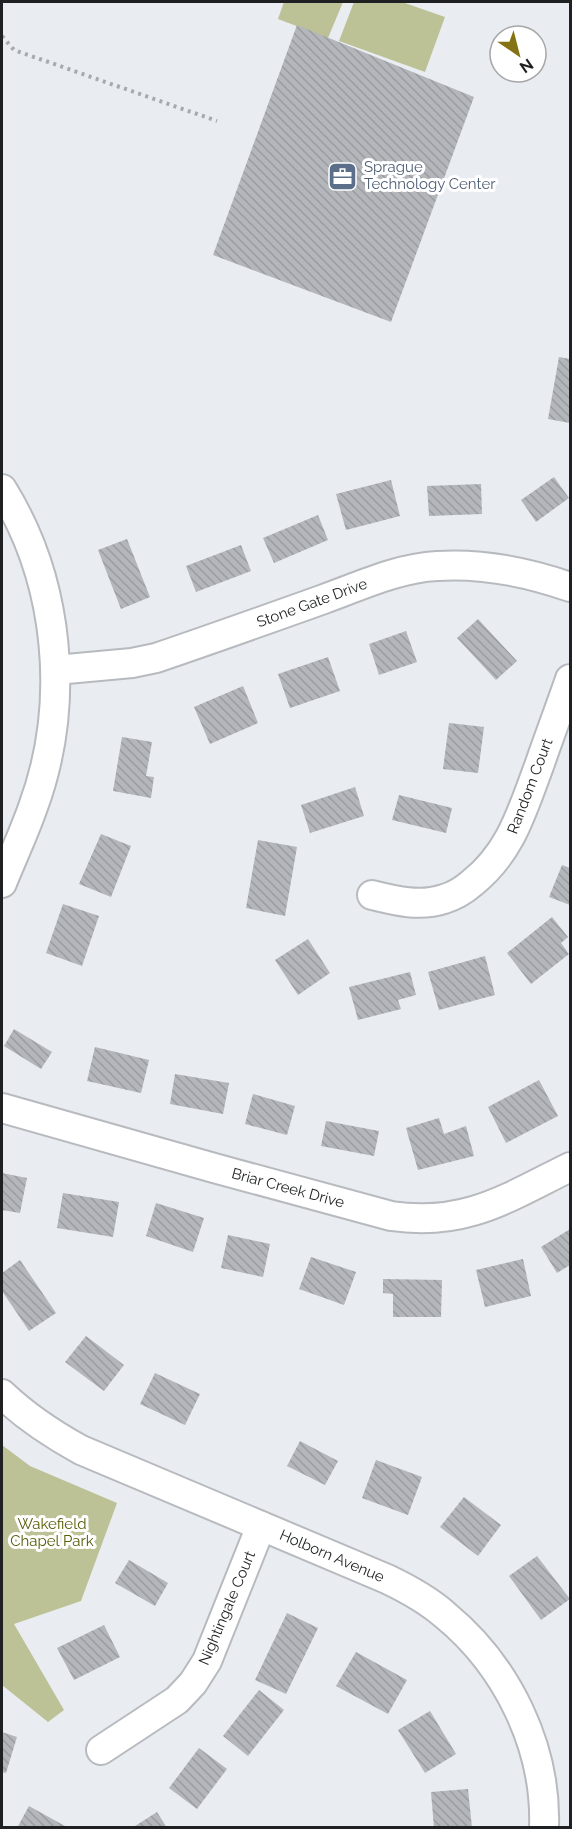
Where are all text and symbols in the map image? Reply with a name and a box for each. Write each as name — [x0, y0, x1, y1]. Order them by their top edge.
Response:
north arrow — [488, 24, 548, 84]
text: N — [516, 55, 537, 77]
place label: Sprague Technology Center — [364, 158, 496, 193]
office icon: Sprague Technology Center — [327, 160, 359, 192]
street label: Stone Gate Drive — [254, 575, 370, 631]
street label: Random Court — [504, 736, 556, 836]
street label: Briar Creek Drive — [230, 1164, 347, 1212]
park label: Wakefield Chapel Park — [10, 1515, 94, 1550]
street label: Holborn Avenue — [277, 1526, 387, 1586]
street label: Nightingale Court — [195, 1548, 259, 1668]

